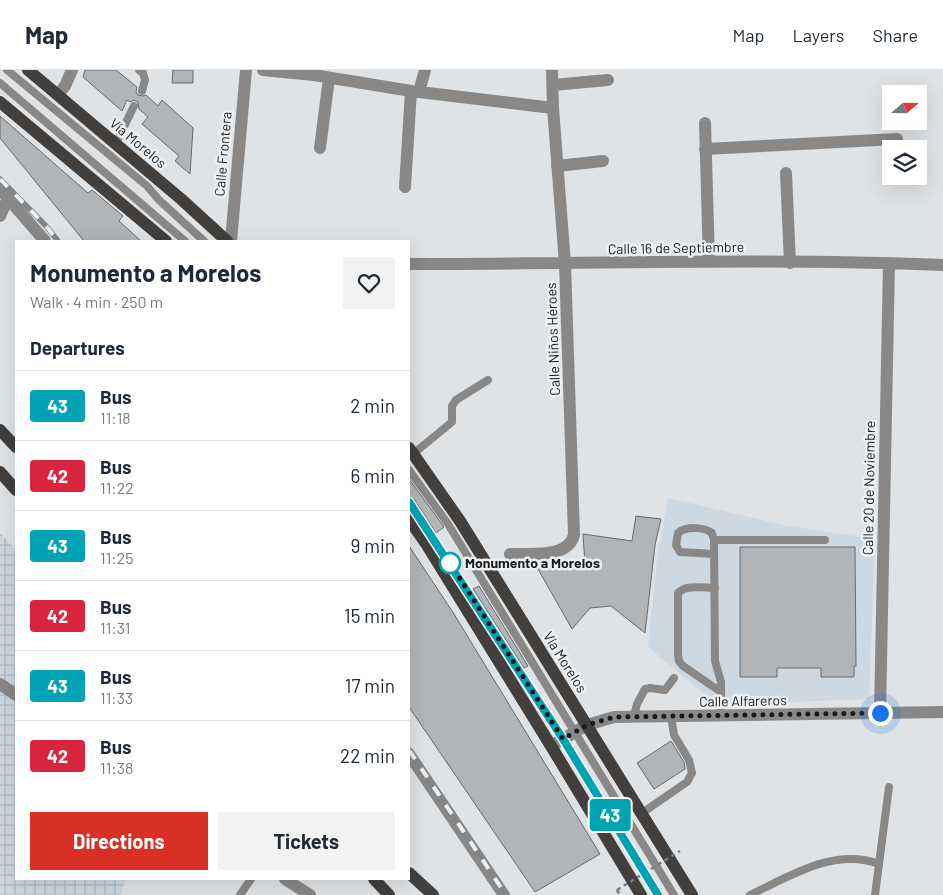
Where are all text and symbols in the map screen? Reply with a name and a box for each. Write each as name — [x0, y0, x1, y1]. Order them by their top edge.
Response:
text: Map — [25, 20, 68, 49]
text: Map — [732, 24, 764, 46]
text: Layers — [792, 24, 845, 46]
text: Share — [873, 24, 918, 46]
north arrow — [882, 85, 928, 130]
map controls — [882, 85, 927, 185]
street label: Calle Frontera — [210, 111, 235, 197]
street label: Vía Morelos — [106, 114, 170, 171]
button: layers — [882, 140, 927, 185]
street label: Calle 16 de Septiembre — [608, 238, 744, 257]
button: heart — [343, 257, 395, 309]
text: Monumento a Morelos — [30, 258, 261, 287]
street label: Calle Niños Héroes — [542, 282, 563, 396]
text: Walk · 4 min · 250 m — [30, 292, 163, 311]
text: Departures — [30, 336, 125, 359]
text: Bus — [100, 385, 132, 408]
text: 2 min — [350, 394, 395, 417]
text: 43 — [47, 395, 68, 417]
text: 11:18 — [100, 408, 131, 427]
street label: Calle 20 de Noviembre — [859, 421, 878, 555]
text: Bus — [100, 455, 132, 478]
text: 6 min — [351, 464, 395, 487]
text: 42 — [47, 465, 68, 487]
text: 11:22 — [100, 478, 134, 497]
text: Bus — [100, 525, 132, 548]
text: 9 min — [351, 534, 395, 557]
text: 43 — [47, 535, 68, 557]
text: 11:25 — [100, 548, 133, 567]
marker: Monumento a Morelos — [439, 552, 461, 574]
place label: Monumento a Morelos — [465, 554, 600, 571]
text: Bus — [100, 595, 132, 618]
text: 15 min — [344, 604, 395, 627]
text: 42 — [47, 605, 68, 627]
text: 11:31 — [100, 618, 130, 637]
street label: Vía Morelos — [540, 628, 591, 696]
text: Bus — [100, 665, 132, 688]
text: 17 min — [345, 674, 395, 697]
text: 43 — [47, 675, 68, 697]
text: 11:33 — [100, 688, 133, 707]
street label: Calle Alfareros — [699, 691, 787, 710]
your location — [868, 701, 893, 726]
text: Bus — [100, 735, 132, 758]
text: 22 min — [340, 744, 395, 767]
text: 42 — [47, 745, 68, 767]
text: 11:38 — [100, 758, 133, 777]
line badge: 43 — [588, 799, 632, 831]
text: 43 — [600, 804, 620, 826]
button: Directions — [30, 812, 208, 870]
button: Tickets — [218, 812, 395, 870]

